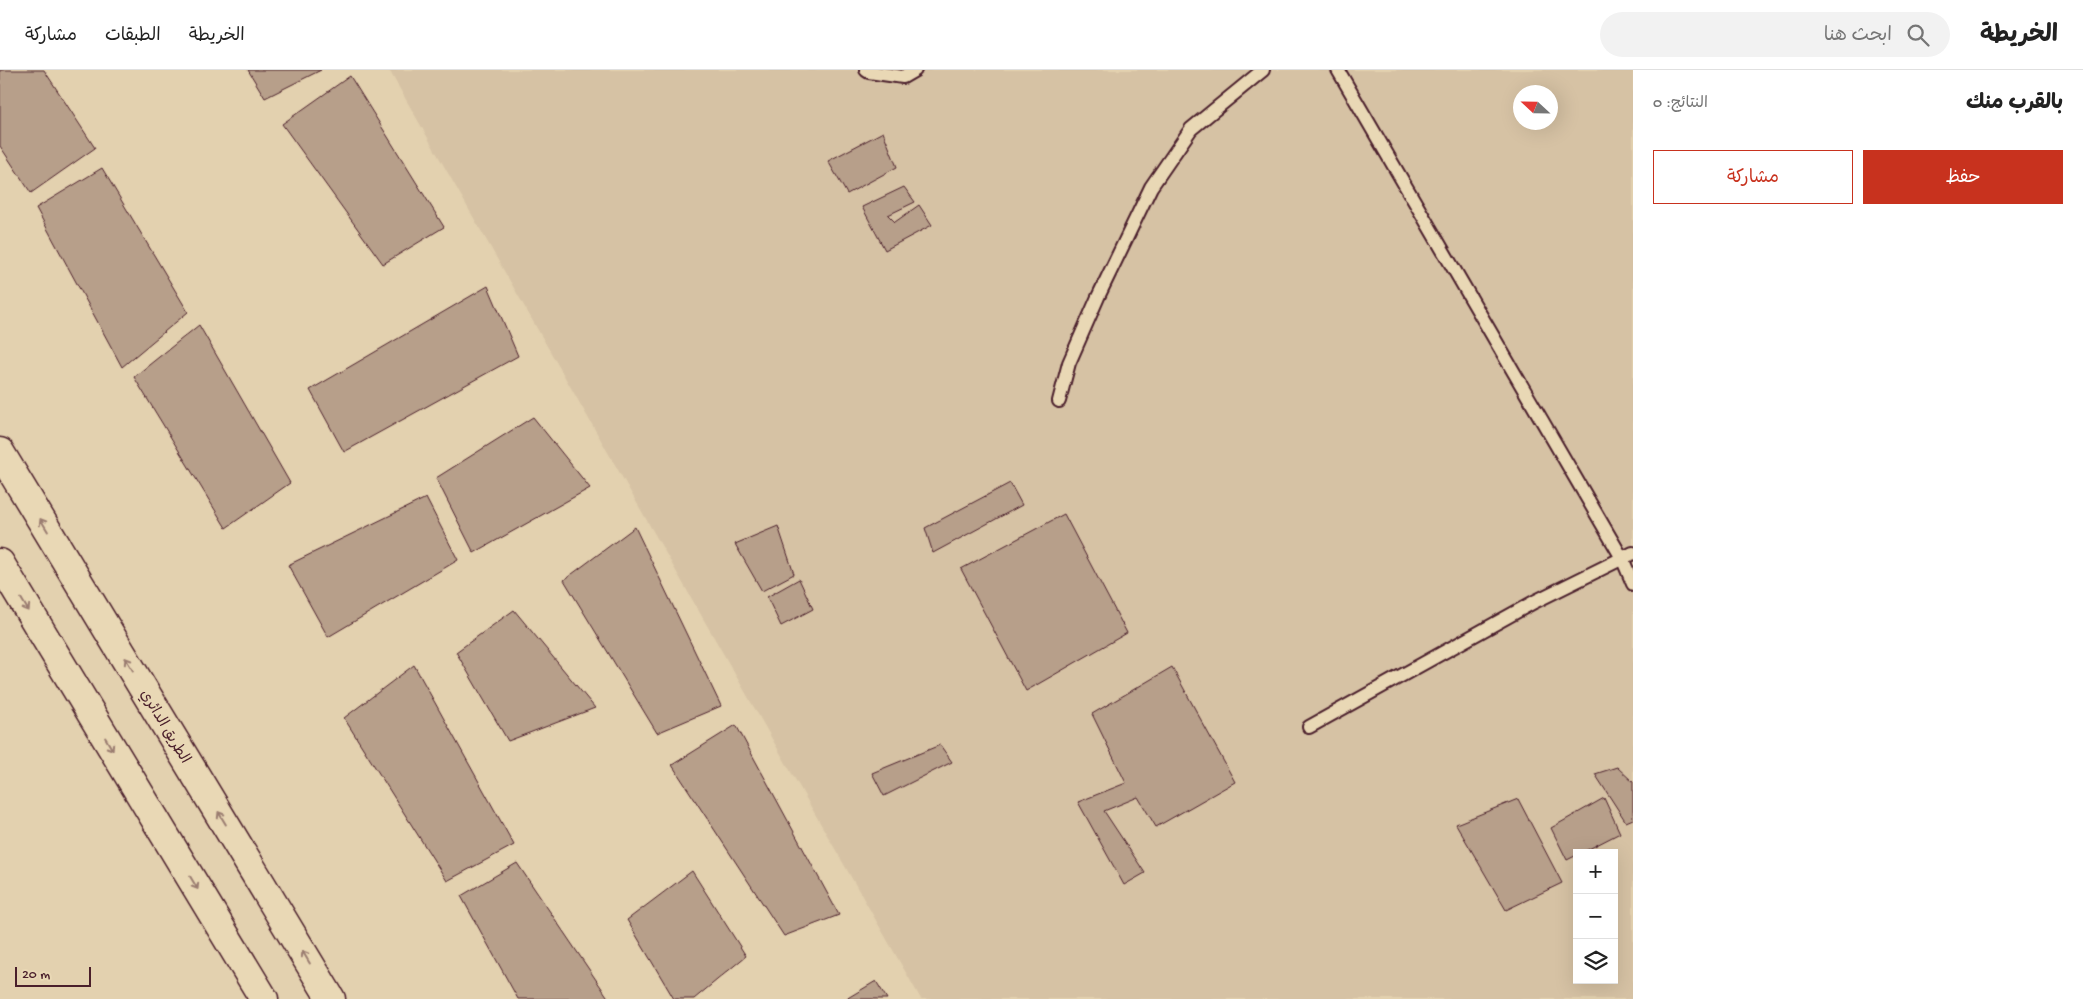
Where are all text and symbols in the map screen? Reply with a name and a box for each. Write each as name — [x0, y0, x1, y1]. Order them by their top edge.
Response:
search box — [1600, 12, 1950, 57]
icon: search — [1904, 21, 1932, 49]
text: الخريطة — [1980, 22, 2058, 51]
text: ابحث هنا — [1824, 25, 1892, 48]
text: مشاركة — [25, 26, 77, 47]
text: الطبقات — [105, 26, 161, 47]
text: الخريطة — [189, 26, 245, 47]
north arrow — [1513, 85, 1558, 130]
text: بالقرب منك — [1966, 92, 2063, 117]
text: النتائج: 0 — [1653, 95, 1708, 114]
button: مشاركة — [1653, 150, 1853, 204]
button: حفظ — [1863, 150, 2063, 204]
one-way arrow — [39, 519, 49, 533]
one-way arrow — [21, 598, 31, 612]
one-way arrow — [123, 658, 133, 672]
street label: الطريق الدائري — [135, 687, 193, 767]
one-way arrow — [105, 737, 115, 751]
one-way arrow — [216, 812, 226, 826]
map controls — [1573, 849, 1618, 984]
button: + — [1573, 849, 1618, 894]
one-way arrow — [189, 876, 199, 890]
button: − — [1573, 894, 1618, 939]
button: layers — [1573, 939, 1618, 984]
one-way arrow — [300, 951, 310, 965]
scale bar — [15, 964, 91, 987]
text: 20 m — [22, 967, 50, 984]

